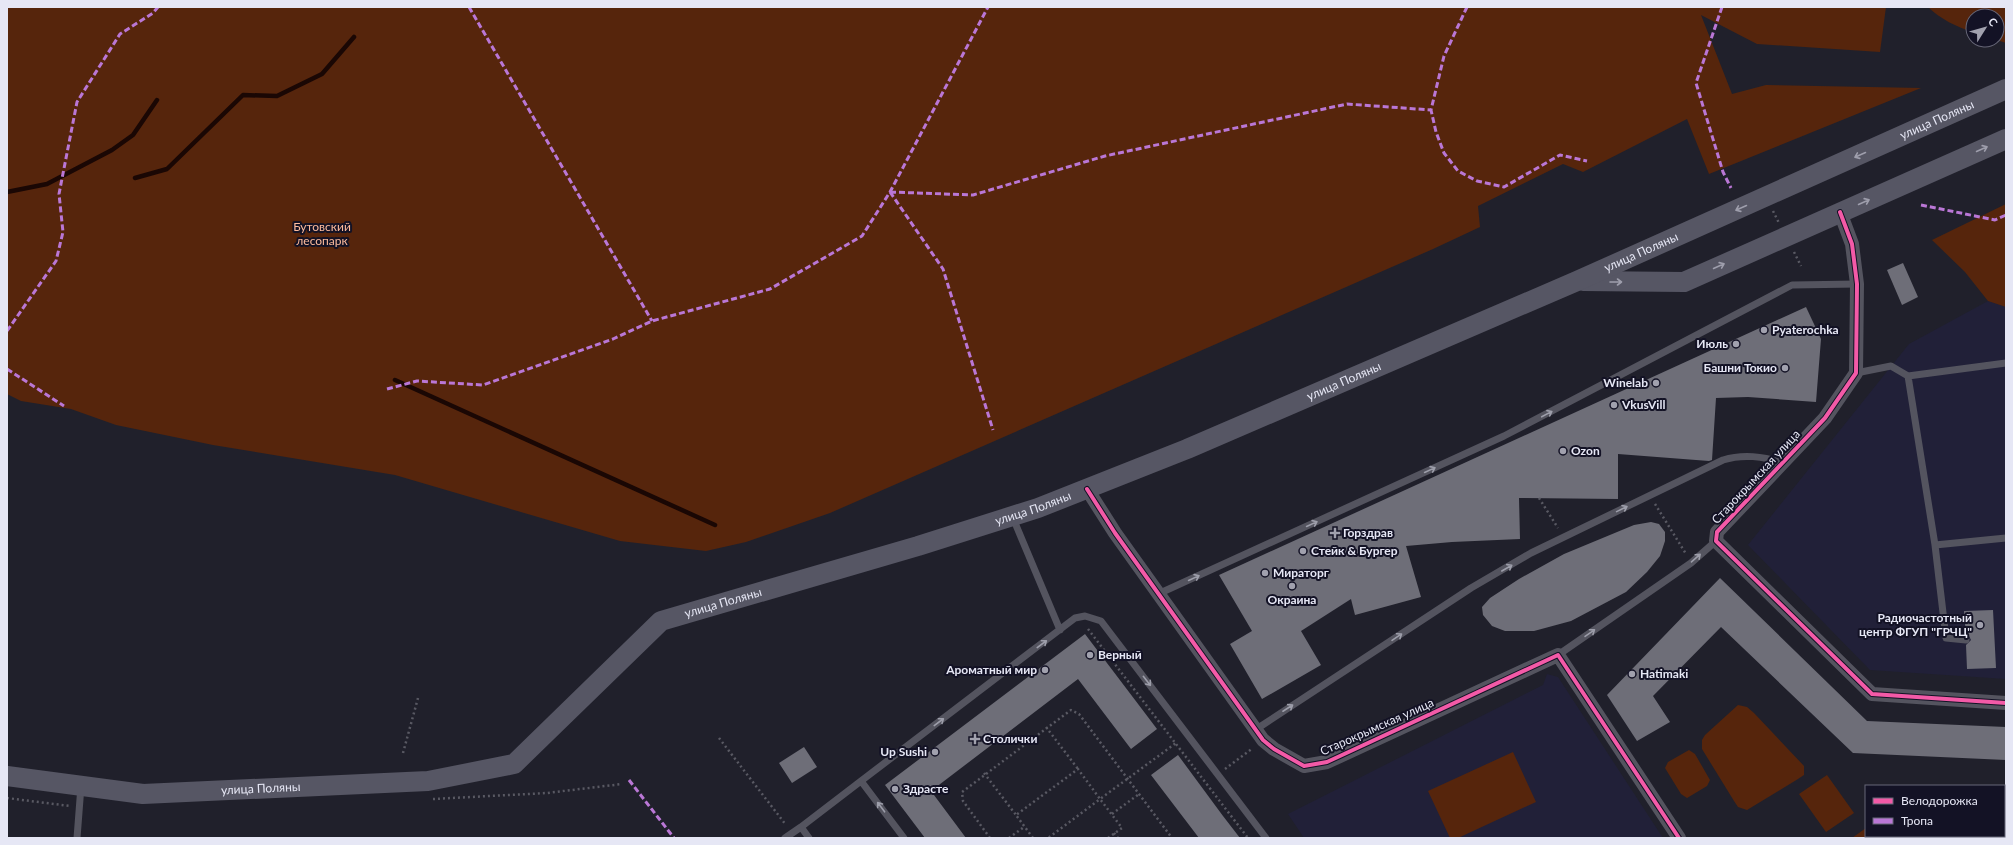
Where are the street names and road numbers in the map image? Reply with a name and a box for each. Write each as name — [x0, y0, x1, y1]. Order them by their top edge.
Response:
street label: улица Поляны — [1897, 96, 1976, 143]
street label: улица Поляны — [1602, 229, 1680, 275]
street label: улица Поляны — [1304, 358, 1383, 404]
street label: Старокрымская улица — [1708, 427, 1803, 527]
street label: улица Поляны — [993, 488, 1073, 528]
street label: улица Поляны — [683, 584, 763, 621]
street label: Старокрымская улица — [1318, 695, 1436, 758]
street label: улица Поляны — [221, 779, 301, 797]

